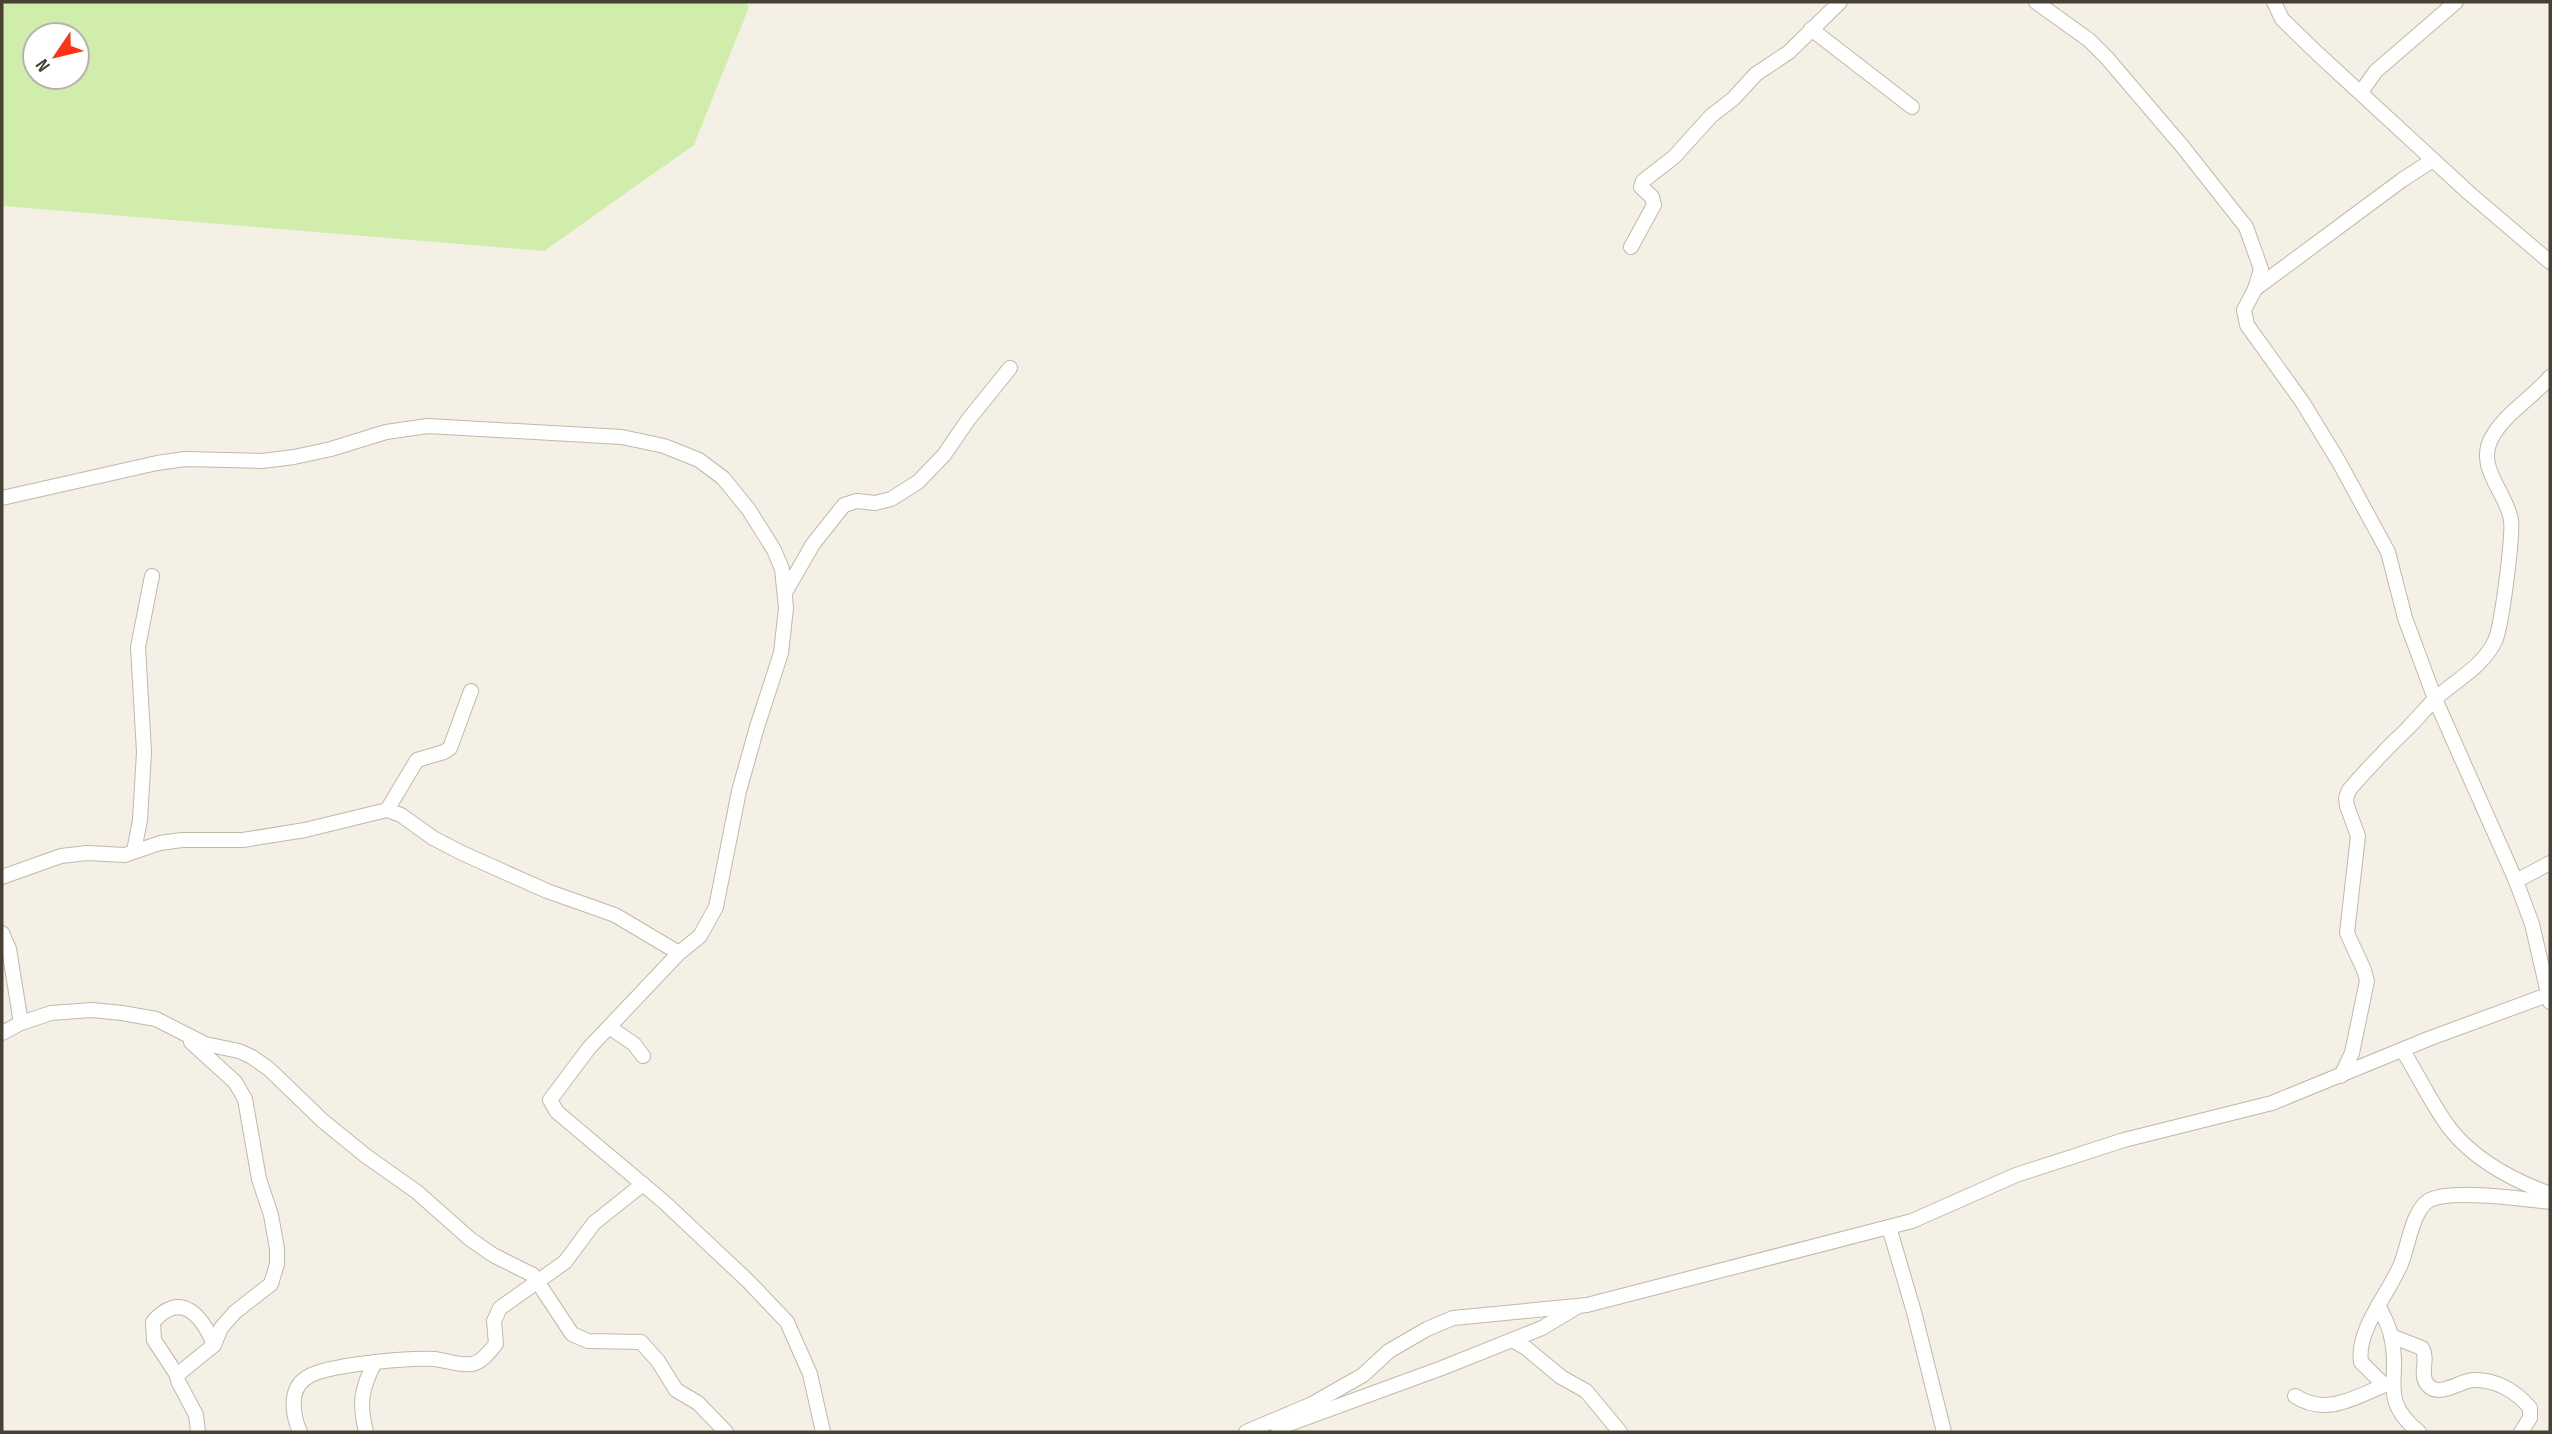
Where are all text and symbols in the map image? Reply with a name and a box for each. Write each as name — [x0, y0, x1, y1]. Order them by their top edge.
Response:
north arrow — [21, 21, 91, 91]
text: N — [31, 54, 56, 76]

